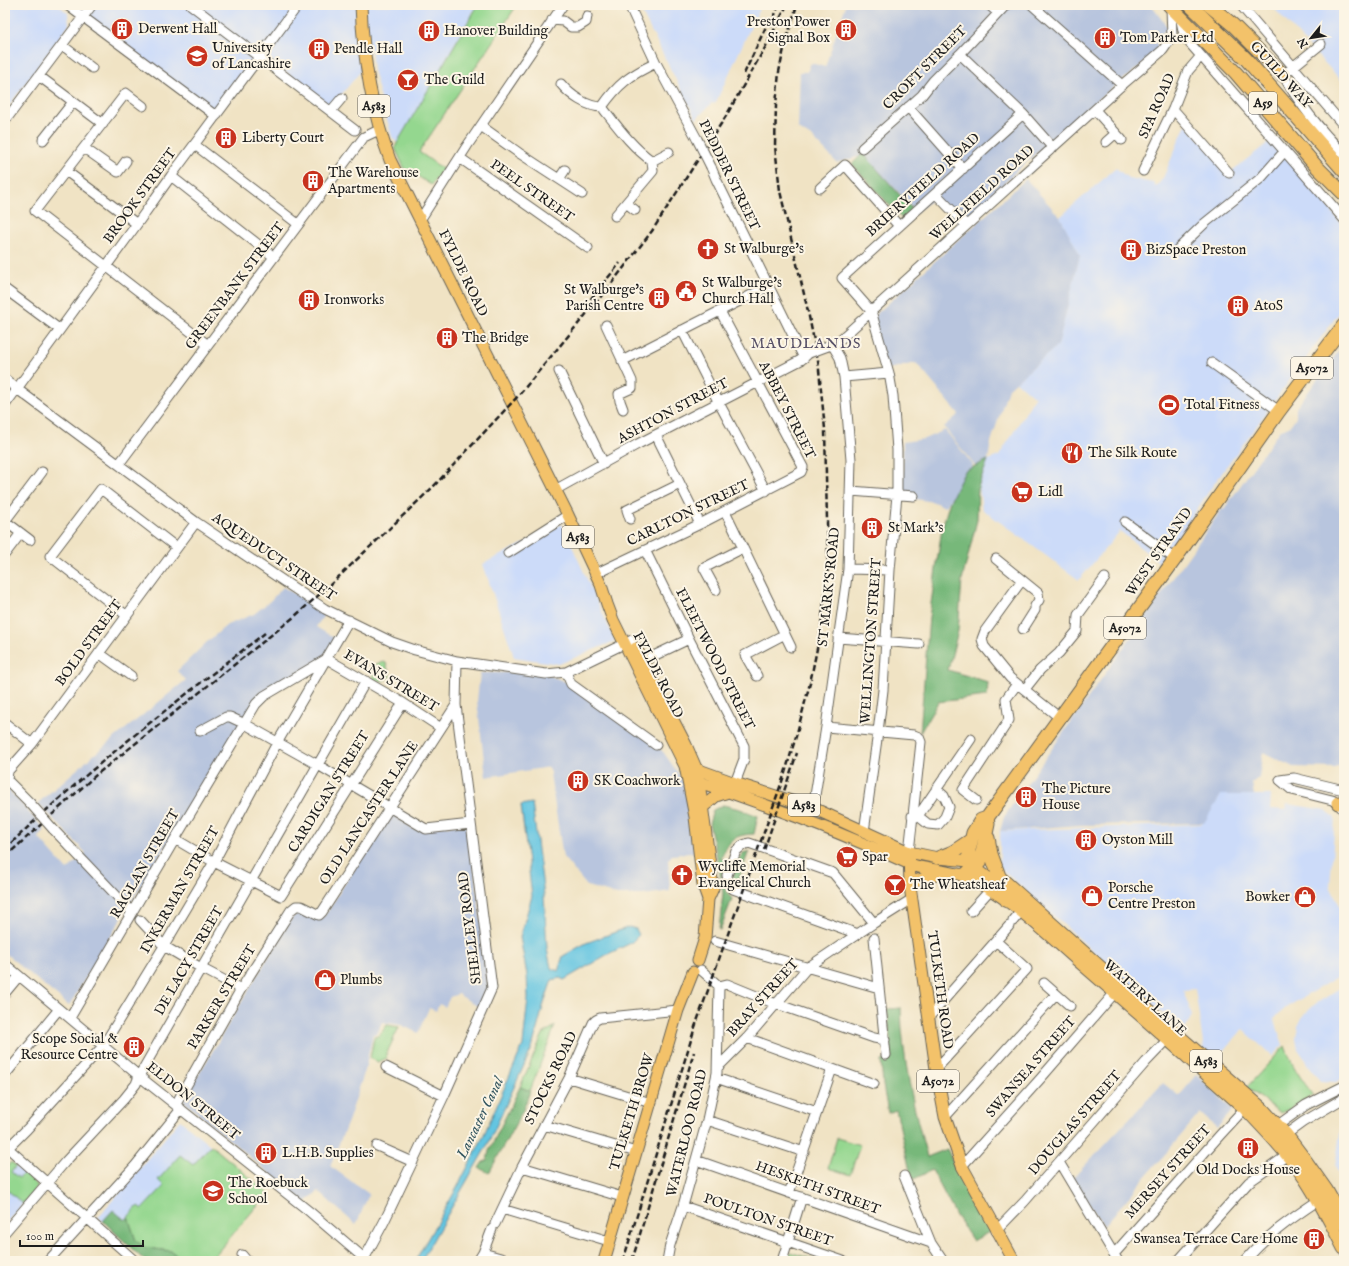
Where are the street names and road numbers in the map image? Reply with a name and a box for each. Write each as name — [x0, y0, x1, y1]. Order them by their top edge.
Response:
street label: CROFT STREET — [879, 22, 971, 114]
street label: GUILD WAY — [1246, 38, 1317, 114]
street label: SPA ROAD — [1135, 70, 1179, 142]
road number: A59 — [1249, 92, 1277, 114]
road number: A583 — [358, 95, 390, 117]
street label: PEDDER STREET — [694, 117, 764, 234]
street label: BRIERYFIELD ROAD — [862, 129, 984, 241]
street label: WELLFIELD ROAD — [926, 141, 1038, 245]
street label: BROOK STREET — [99, 144, 181, 247]
street label: PEEL STREET — [487, 156, 578, 227]
street label: GREENBANK STREET — [181, 218, 289, 353]
street label: FYLDE ROAD — [434, 226, 492, 320]
street label: ABBEY STREET — [754, 357, 820, 463]
road number: A5072 — [1291, 357, 1333, 379]
street label: ASHTON STREET — [614, 374, 732, 448]
street label: CARLTON STREET — [624, 475, 753, 550]
street label: WEST STRAND — [1122, 504, 1196, 600]
street label: AQUEDUCT STREET — [208, 508, 340, 606]
road number: A583 — [562, 526, 594, 548]
street label: ST MARK'S ROAD — [814, 526, 844, 648]
street label: WELLINGTON STREET — [856, 557, 886, 725]
street label: FLEETWOOD STREET — [671, 585, 759, 734]
street label: BOLD STREET — [52, 596, 127, 690]
road number: A5072 — [1104, 617, 1146, 639]
street label: FYLDE ROAD — [628, 629, 688, 721]
street label: EVANS STREET — [340, 646, 442, 717]
street label: CARDIGAN STREET — [284, 727, 374, 856]
street label: OLD LANCASTER LANE — [316, 737, 423, 889]
road number: A583 — [788, 794, 820, 816]
street label: RAGLAN STREET — [106, 805, 184, 922]
street label: INKERMAN STREET — [136, 823, 224, 957]
street label: SHELLEY ROAD — [454, 871, 486, 985]
street label: DE LACY STREET — [150, 902, 228, 1019]
street label: TULKETH ROAD — [923, 930, 957, 1050]
street label: PARKER STREET — [184, 941, 261, 1053]
street label: BRAY STREET — [723, 955, 803, 1041]
street label: WATERY LANE — [1100, 956, 1191, 1040]
street label: SWANSEA STREET — [982, 1012, 1080, 1121]
street label: STOCKS ROAD — [521, 1028, 581, 1128]
road number: A583 — [1190, 1050, 1222, 1072]
street label: TULKETH BROW — [606, 1051, 659, 1173]
street label: ELDON STREET — [143, 1058, 244, 1145]
street label: DOUGLAS STREET — [1025, 1066, 1126, 1179]
street label: WATERLOO ROAD — [662, 1067, 712, 1199]
road number: A5072 — [917, 1070, 959, 1092]
street label: MERSEY STREET — [1121, 1121, 1215, 1223]
street label: HESKETH STREET — [753, 1157, 884, 1219]
street label: POULTON STREET — [701, 1189, 836, 1251]

